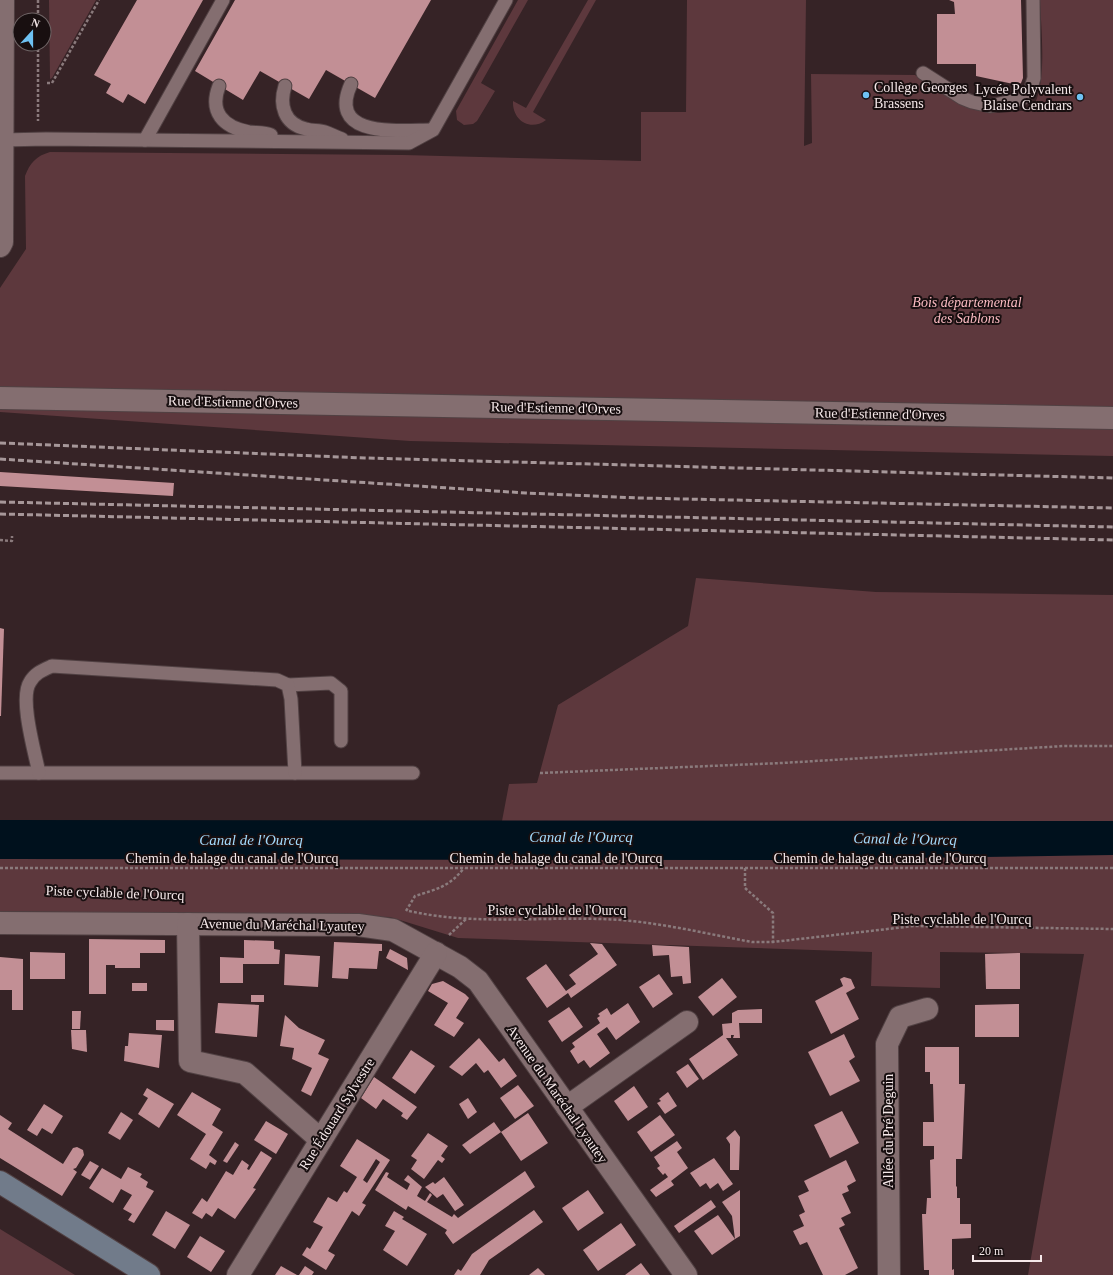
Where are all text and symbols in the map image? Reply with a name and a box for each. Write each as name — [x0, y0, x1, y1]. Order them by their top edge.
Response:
north arrow — [12, 12, 52, 52]
text: N — [30, 16, 41, 30]
place label: Collège Georges Brassens — [874, 80, 967, 111]
place label: Lycée Polyvalent Blaise Cendrars — [975, 82, 1072, 113]
marker: Collège Georges Brassens — [861, 90, 871, 100]
marker: Lycée Polyvalent Blaise Cendrars — [1075, 92, 1085, 102]
park label: Bois départemental des Sablons — [912, 295, 1022, 326]
street label: Rue d'Estienne d'Orves — [168, 393, 298, 411]
street label: Rue d'Estienne d'Orves — [491, 399, 621, 417]
street label: Rue d'Estienne d'Orves — [815, 405, 945, 423]
water label: Canal de l'Ourcq — [529, 829, 633, 845]
water label: Canal de l'Ourcq — [853, 830, 957, 848]
water label: Canal de l'Ourcq — [199, 832, 303, 848]
street label: Chemin de halage du canal de l'Ourcq — [125, 851, 339, 866]
street label: Chemin de halage du canal de l'Ourcq — [449, 851, 663, 866]
street label: Chemin de halage du canal de l'Ourcq — [773, 851, 987, 866]
street label: Piste cyclable de l'Ourcq — [45, 883, 185, 903]
street label: Piste cyclable de l'Ourcq — [488, 903, 626, 918]
street label: Piste cyclable de l'Ourcq — [893, 912, 1031, 927]
street label: Avenue du Maréchal Lyautey — [199, 916, 365, 934]
street label: Avenue du Maréchal Lyautey — [504, 1022, 610, 1166]
street label: Rue Édouard Sylvestre — [296, 1055, 378, 1173]
street label: Allée du Pré Deguin — [881, 1074, 896, 1188]
scale bar — [973, 1237, 1041, 1263]
text: 20 m — [979, 1244, 1004, 1258]

